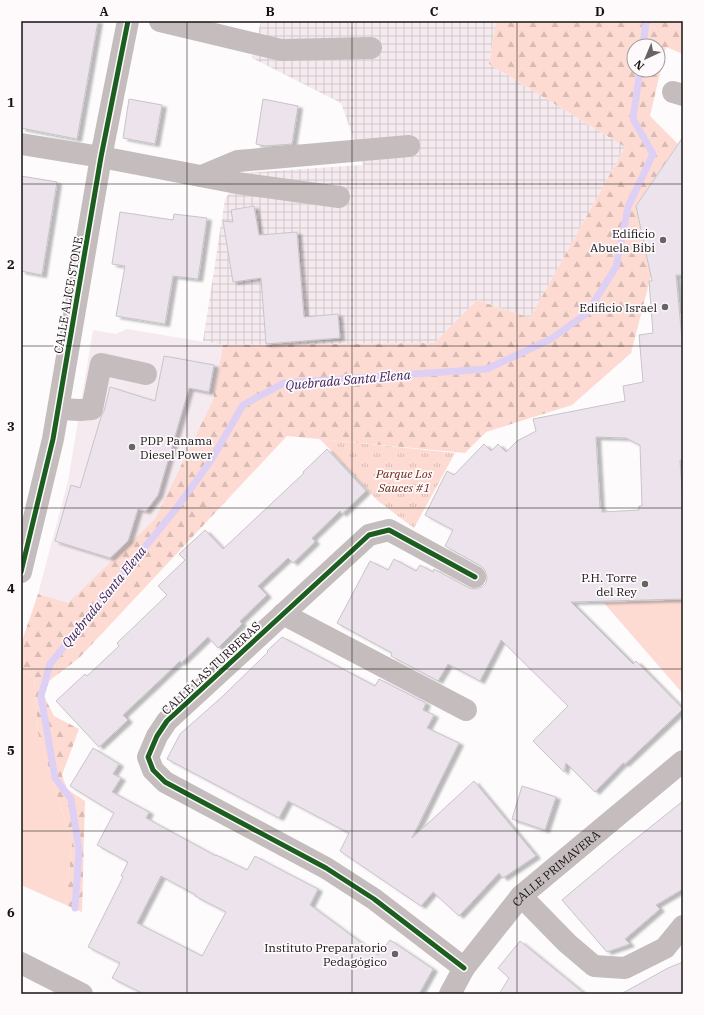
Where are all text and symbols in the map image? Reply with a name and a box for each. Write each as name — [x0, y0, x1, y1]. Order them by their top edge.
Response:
text: A — [99, 3, 109, 20]
text: B — [265, 3, 275, 20]
text: C — [430, 3, 439, 20]
text: D — [595, 3, 605, 20]
north arrow — [626, 38, 666, 78]
text: N — [631, 57, 647, 73]
text: 1 — [7, 94, 15, 111]
place label: Edificio Abuela Bibi — [590, 226, 655, 255]
street label: CALLE ALICE STONE — [50, 235, 86, 355]
marker: Edificio Abuela Bibi — [658, 235, 668, 245]
text: 2 — [7, 256, 15, 273]
place label: Edificio Israel — [579, 300, 657, 315]
marker: Edificio Israel — [660, 302, 670, 312]
water label: Quebrada Santa Elena — [285, 366, 411, 394]
text: 3 — [7, 418, 15, 435]
place label: PDP Panama Diesel Power — [140, 433, 213, 462]
marker: PDP Panama Diesel Power — [127, 442, 137, 452]
park label: Parque Los Sauces #1 — [375, 466, 433, 495]
water label: Quebrada Santa Elena — [58, 543, 150, 651]
place label: P.H. Torre del Rey — [581, 570, 638, 599]
marker: P.H. Torre del Rey — [640, 579, 650, 589]
text: 4 — [7, 580, 15, 597]
street label: CALLE LAS TURBERAS — [158, 618, 264, 718]
text: 5 — [7, 742, 15, 759]
street label: CALLE PRIMAVERA — [509, 826, 603, 909]
text: 6 — [7, 904, 15, 921]
place label: Instituto Preparatorio Pedagógico — [264, 940, 387, 969]
marker: Instituto Preparatorio Pedagógico — [390, 949, 400, 959]

